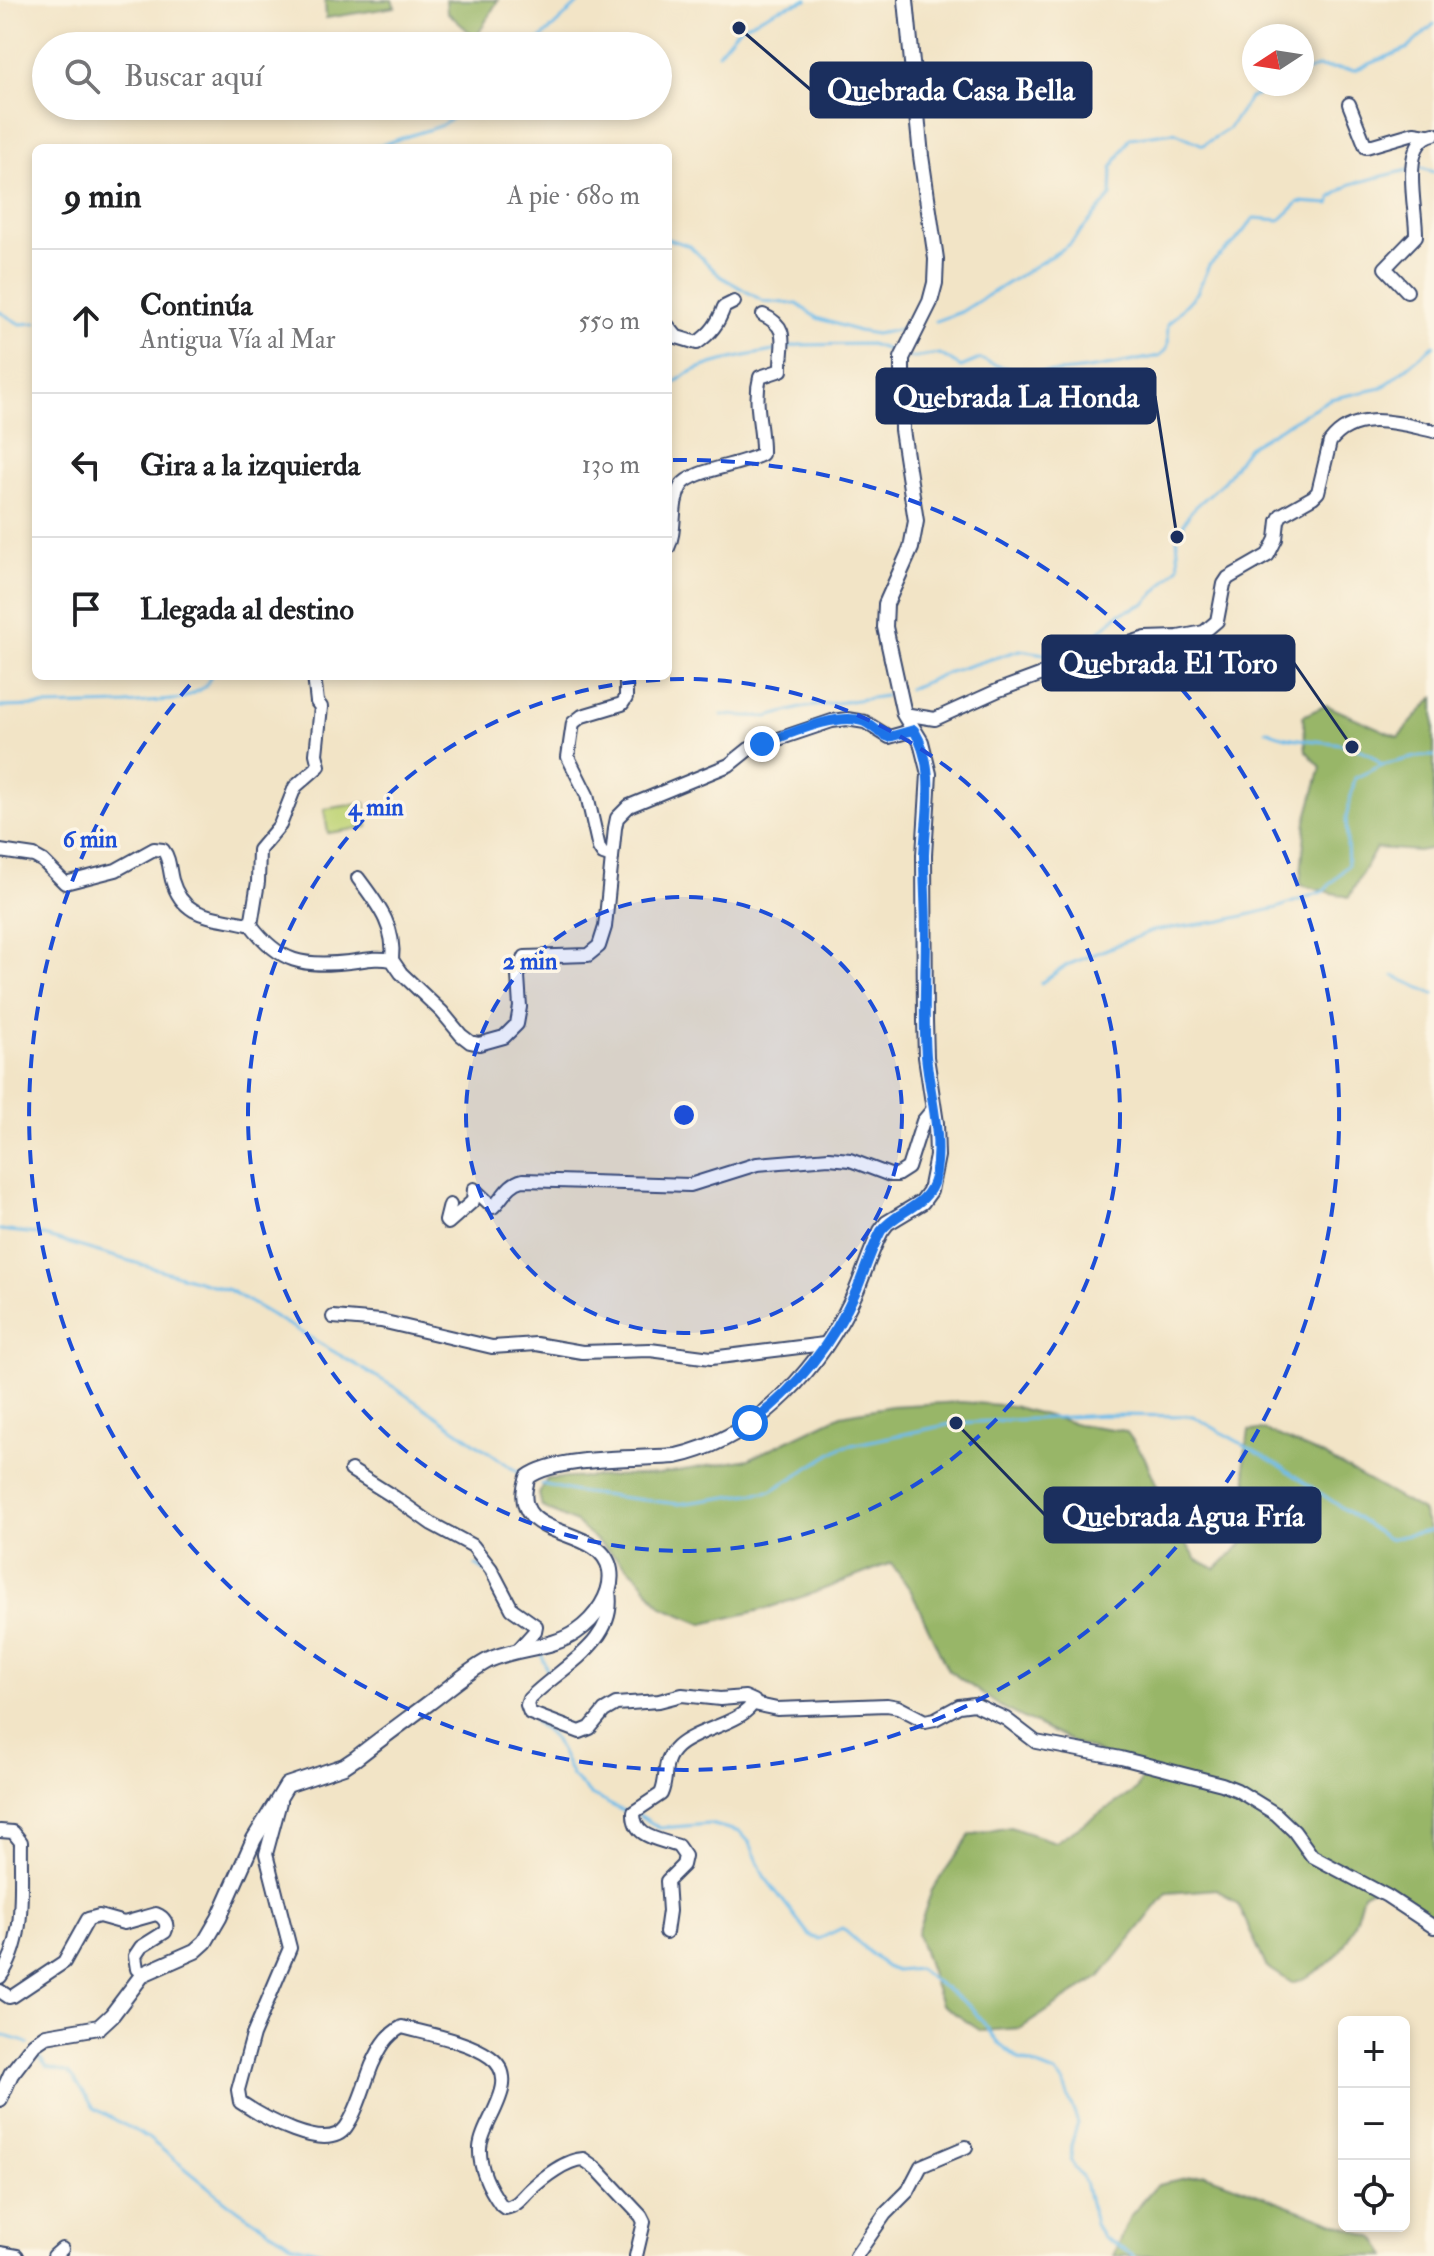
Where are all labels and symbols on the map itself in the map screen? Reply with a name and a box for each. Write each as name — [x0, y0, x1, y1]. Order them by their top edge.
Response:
north arrow — [1242, 24, 1314, 96]
callout: Quebrada Casa Bella — [811, 63, 1091, 117]
text: Quebrada Casa Bella — [827, 72, 1077, 109]
callout: Quebrada La Honda — [877, 369, 1155, 423]
text: Quebrada La Honda — [893, 379, 1141, 416]
callout: Quebrada El Toro — [1043, 636, 1294, 690]
text: Quebrada El Toro — [1059, 645, 1277, 682]
route end — [744, 726, 780, 762]
text: 4 min — [347, 792, 404, 823]
text: 6 min — [63, 824, 118, 855]
text: 2 min — [503, 946, 558, 977]
centre of rings — [670, 1101, 698, 1129]
route start — [732, 1405, 768, 1441]
callout: Quebrada Agua Fría — [1045, 1488, 1320, 1542]
text: Quebrada Agua Fría — [1062, 1498, 1306, 1535]

